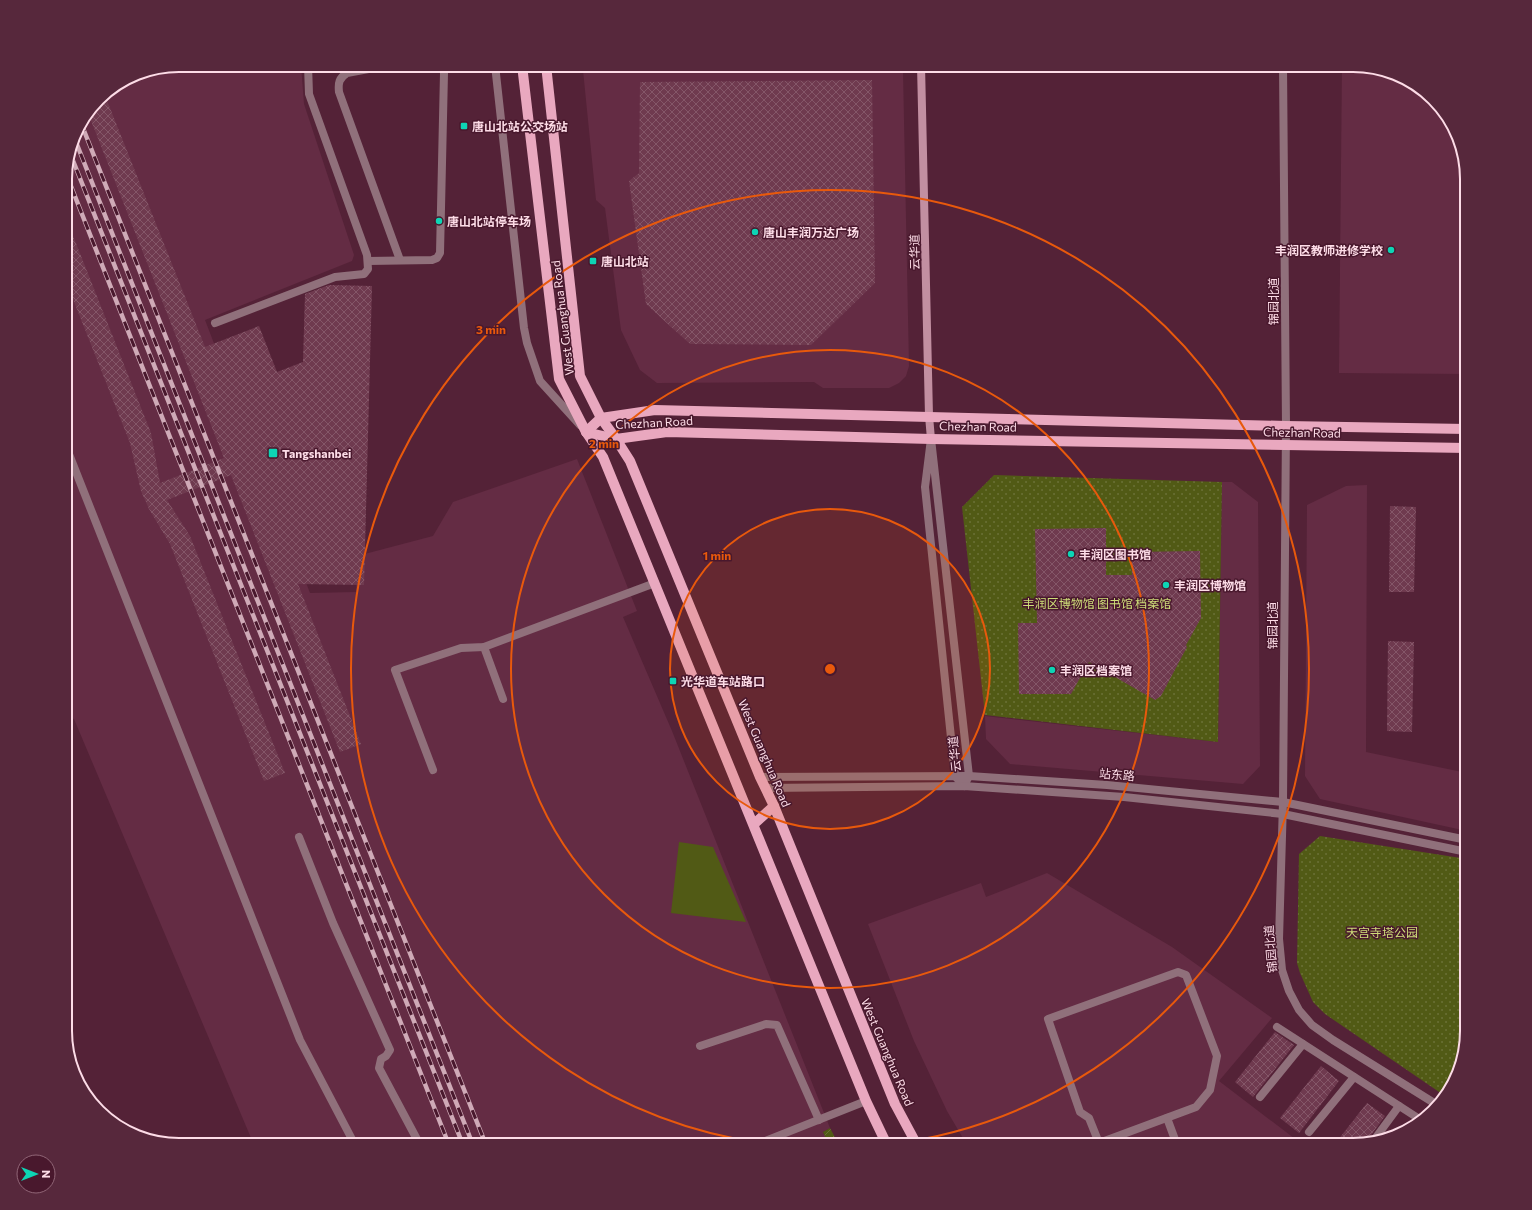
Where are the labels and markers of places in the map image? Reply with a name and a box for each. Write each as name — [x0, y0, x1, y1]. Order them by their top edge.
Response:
place label: 唐山北站公交场站 — [472, 119, 568, 133]
marker: 唐山北站公交场站 — [459, 121, 469, 131]
place label: 唐山北站停车场 — [447, 214, 531, 228]
marker: 唐山北站停车场 — [434, 216, 444, 226]
place label: 唐山丰润万达广场 — [763, 225, 859, 239]
marker: 唐山丰润万达广场 — [750, 227, 760, 237]
place label: 丰润区教师进修学校 — [1275, 243, 1383, 257]
marker: 丰润区教师进修学校 — [1386, 245, 1396, 255]
place label: 唐山北站 — [601, 254, 649, 268]
marker: 唐山北站 — [588, 256, 598, 266]
place label: Tangshanbei — [282, 446, 351, 460]
marker: Tangshanbei — [267, 447, 279, 459]
place label: 丰润区图书馆 — [1079, 547, 1151, 561]
marker: 丰润区图书馆 — [1066, 549, 1076, 559]
place label: 丰润区博物馆 — [1174, 578, 1246, 592]
marker: 丰润区博物馆 — [1161, 580, 1171, 590]
centre of rings — [823, 662, 837, 676]
place label: 丰润区档案馆 — [1060, 663, 1132, 677]
marker: 丰润区档案馆 — [1047, 665, 1057, 675]
place label: 光华道车站路口 — [681, 674, 765, 688]
marker: 光华道车站路口 — [668, 676, 678, 686]

